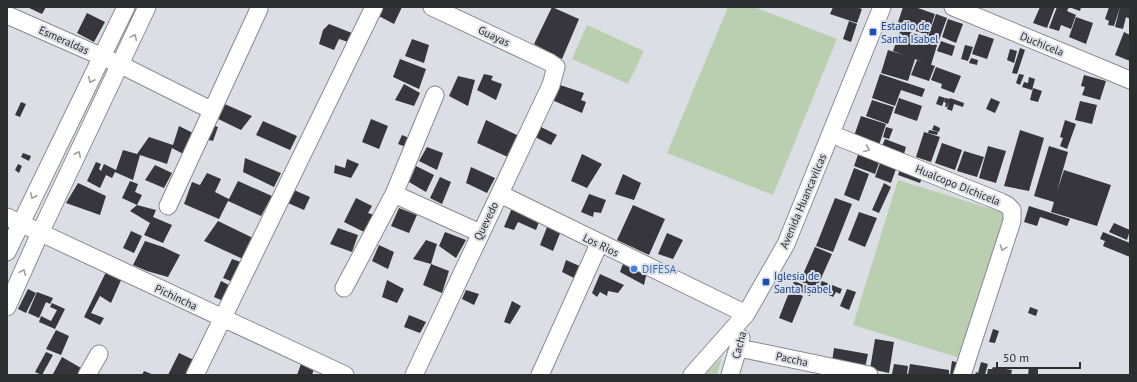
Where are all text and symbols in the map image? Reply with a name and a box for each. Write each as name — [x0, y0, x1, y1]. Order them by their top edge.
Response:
place label: Estadio de Santa Isabel — [881, 19, 939, 46]
street label: Esmeraldas — [37, 23, 92, 57]
street label: Guayas — [476, 23, 512, 50]
marker: Estadio de Santa Isabel — [868, 27, 878, 37]
street label: Duchicela — [1018, 29, 1066, 59]
one-way arrow — [129, 33, 137, 41]
one-way arrow — [88, 76, 96, 83]
one-way arrow — [864, 144, 871, 152]
one-way arrow — [73, 151, 81, 158]
street label: Avenida Huancavilcas — [777, 151, 829, 251]
street label: Hualcopo Dichicela — [913, 162, 1003, 208]
one-way arrow — [30, 192, 38, 200]
street label: Quevedo — [471, 199, 501, 243]
street label: Los Rìos — [581, 230, 622, 260]
one-way arrow — [1000, 244, 1008, 251]
place label: DIFESA — [642, 262, 677, 276]
marker: DIFESA — [629, 264, 639, 274]
one-way arrow — [18, 268, 26, 276]
place label: Iglesia de Santa Isabel — [774, 269, 832, 296]
marker: Iglesia de Santa Isabel — [761, 277, 771, 287]
street label: Pichincha — [152, 281, 200, 313]
street label: Cacha — [729, 330, 749, 360]
scale bar — [997, 344, 1080, 370]
street label: Paccha — [775, 349, 809, 369]
text: 50 m — [1003, 350, 1029, 365]

